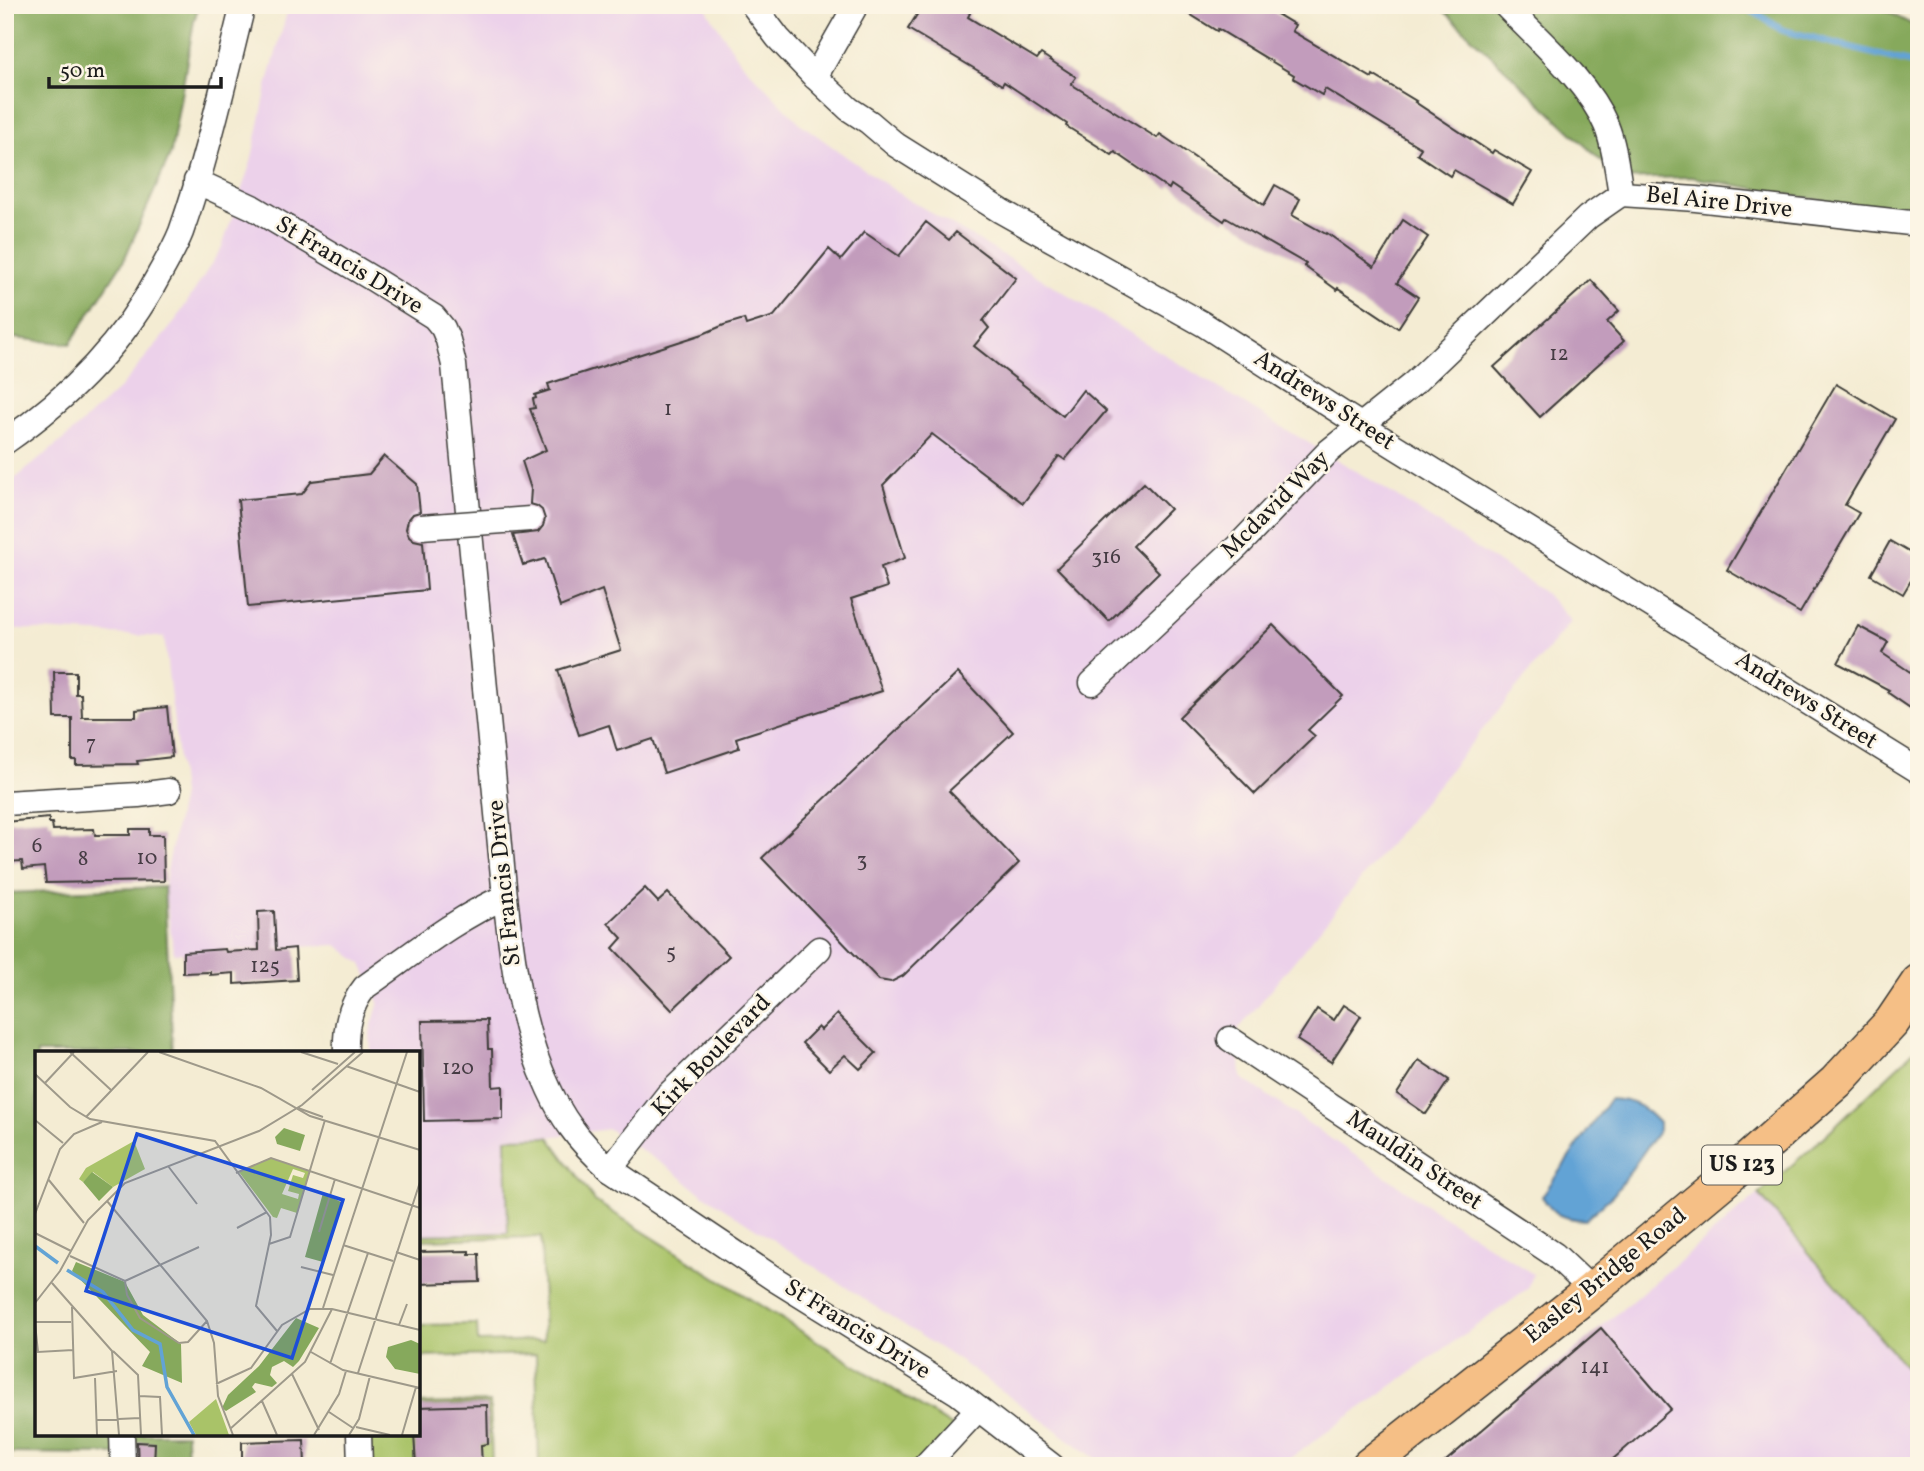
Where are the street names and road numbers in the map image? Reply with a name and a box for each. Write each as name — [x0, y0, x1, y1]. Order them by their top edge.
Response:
street label: Bel Aire Drive — [1644, 178, 1794, 228]
street label: St Francis Drive — [269, 208, 429, 324]
street label: Andrews Street — [1247, 342, 1401, 460]
street label: Mcdavid Way — [1214, 443, 1338, 567]
street label: Andrews Street — [1728, 644, 1884, 758]
street label: St Francis Drive — [479, 798, 531, 968]
street label: Kirk Boulevard — [644, 987, 780, 1125]
street label: Mauldin Street — [1339, 1103, 1489, 1219]
road number: US 123 — [1702, 1146, 1782, 1184]
street label: Easley Bridge Road — [1517, 1200, 1695, 1352]
street label: St Francis Drive — [777, 1271, 937, 1389]

